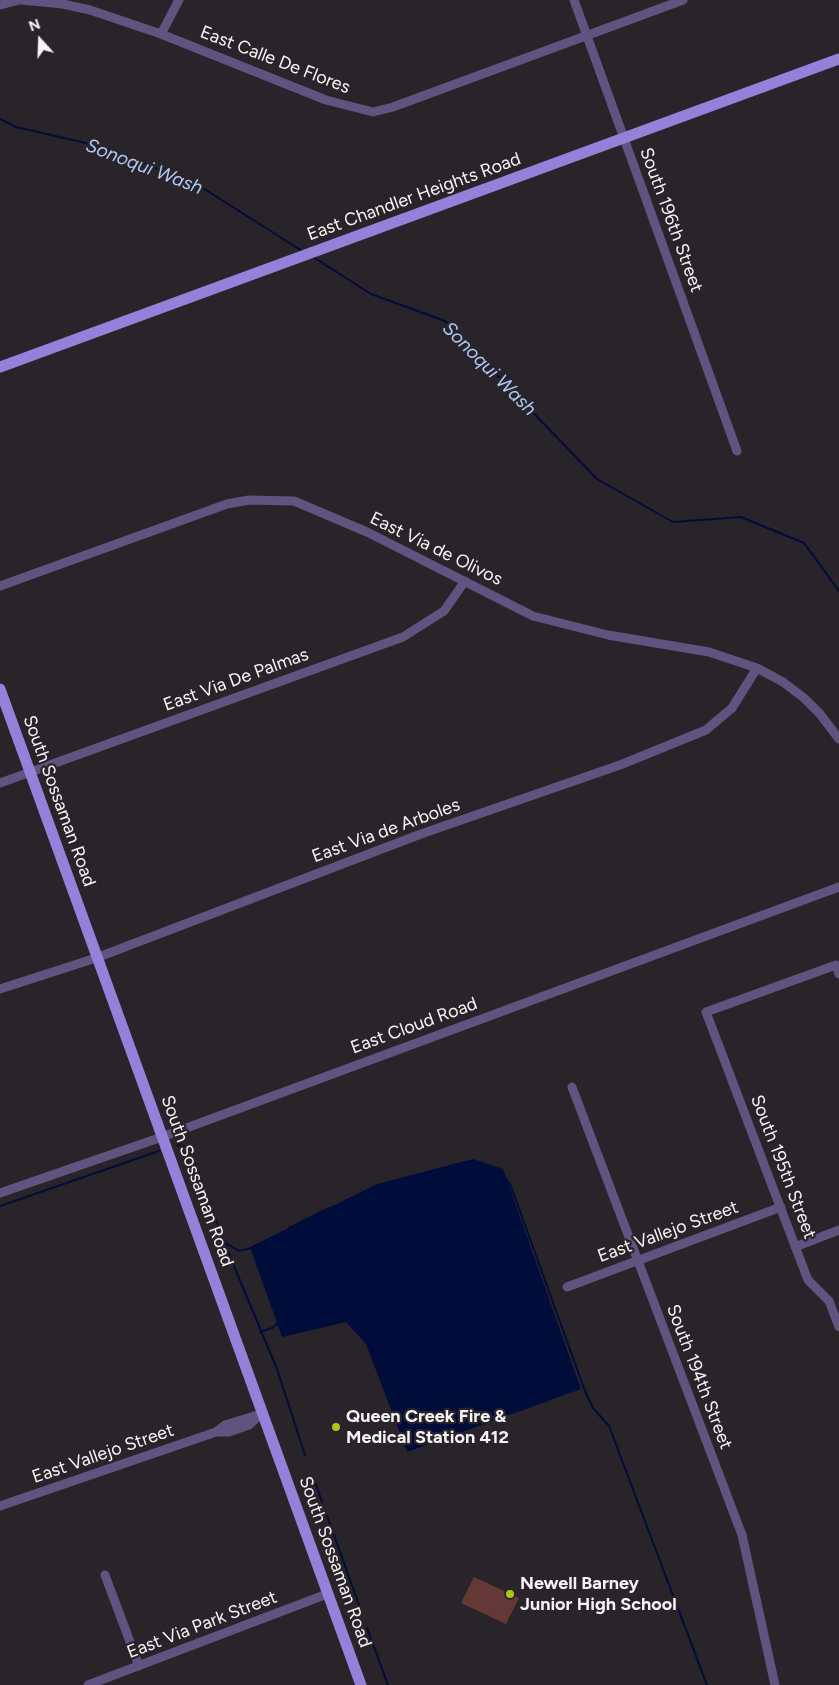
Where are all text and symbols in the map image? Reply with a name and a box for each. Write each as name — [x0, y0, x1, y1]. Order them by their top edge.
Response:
north arrow — [15, 15, 65, 65]
text: N — [27, 16, 43, 35]
street label: East Calle De Flores — [197, 21, 353, 99]
water label: Sonoqui Wash — [82, 134, 206, 200]
street label: South 196th Street — [635, 145, 707, 295]
street label: East Chandler Heights Road — [304, 148, 524, 246]
water label: Sonoqui Wash — [437, 317, 541, 421]
street label: East Via de Olivos — [366, 508, 506, 590]
street label: East Via De Palmas — [161, 644, 311, 716]
street label: South Sossaman Road — [18, 712, 100, 890]
street label: East Via de Arboles — [309, 794, 463, 868]
street label: East Cloud Road — [348, 993, 480, 1059]
street label: South Sossaman Road — [156, 1092, 238, 1270]
street label: South 195th Street — [746, 1092, 820, 1242]
street label: East Vallejo Street — [595, 1196, 741, 1268]
street label: South 194th Street — [661, 1302, 737, 1452]
place label: Queen Creek Fire & Medical Station 412 — [346, 1406, 509, 1448]
street label: East Vallejo Street — [29, 1420, 177, 1488]
marker: Queen Creek Fire & Medical Station 412 — [330, 1421, 342, 1433]
street label: South Sossaman Road — [294, 1473, 376, 1651]
place label: Newell Barney Junior High School — [520, 1573, 677, 1616]
street label: East Via Park Street — [124, 1586, 280, 1664]
marker: Newell Barney Junior High School — [504, 1588, 516, 1600]

